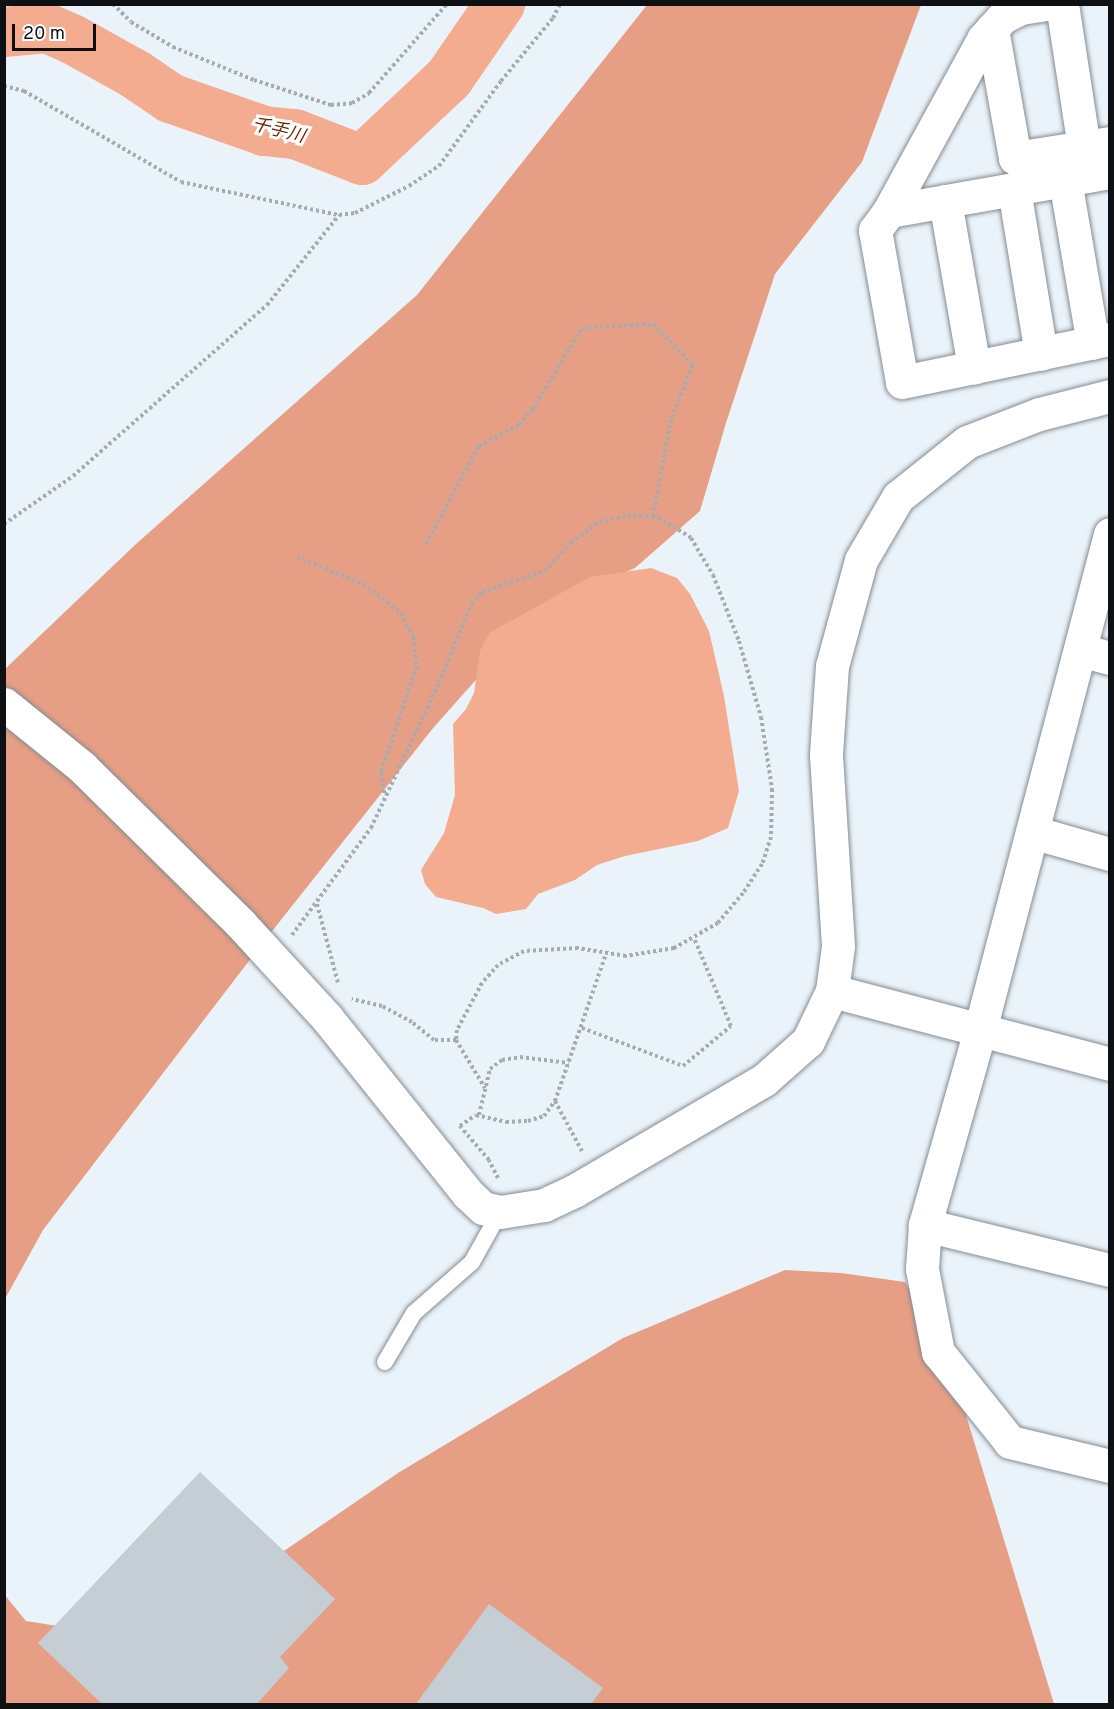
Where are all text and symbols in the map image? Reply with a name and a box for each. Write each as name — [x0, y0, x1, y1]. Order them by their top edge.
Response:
scale bar — [15, 12, 99, 50]
text: 20 m — [23, 23, 65, 46]
water label: 千手川 — [249, 115, 307, 149]

